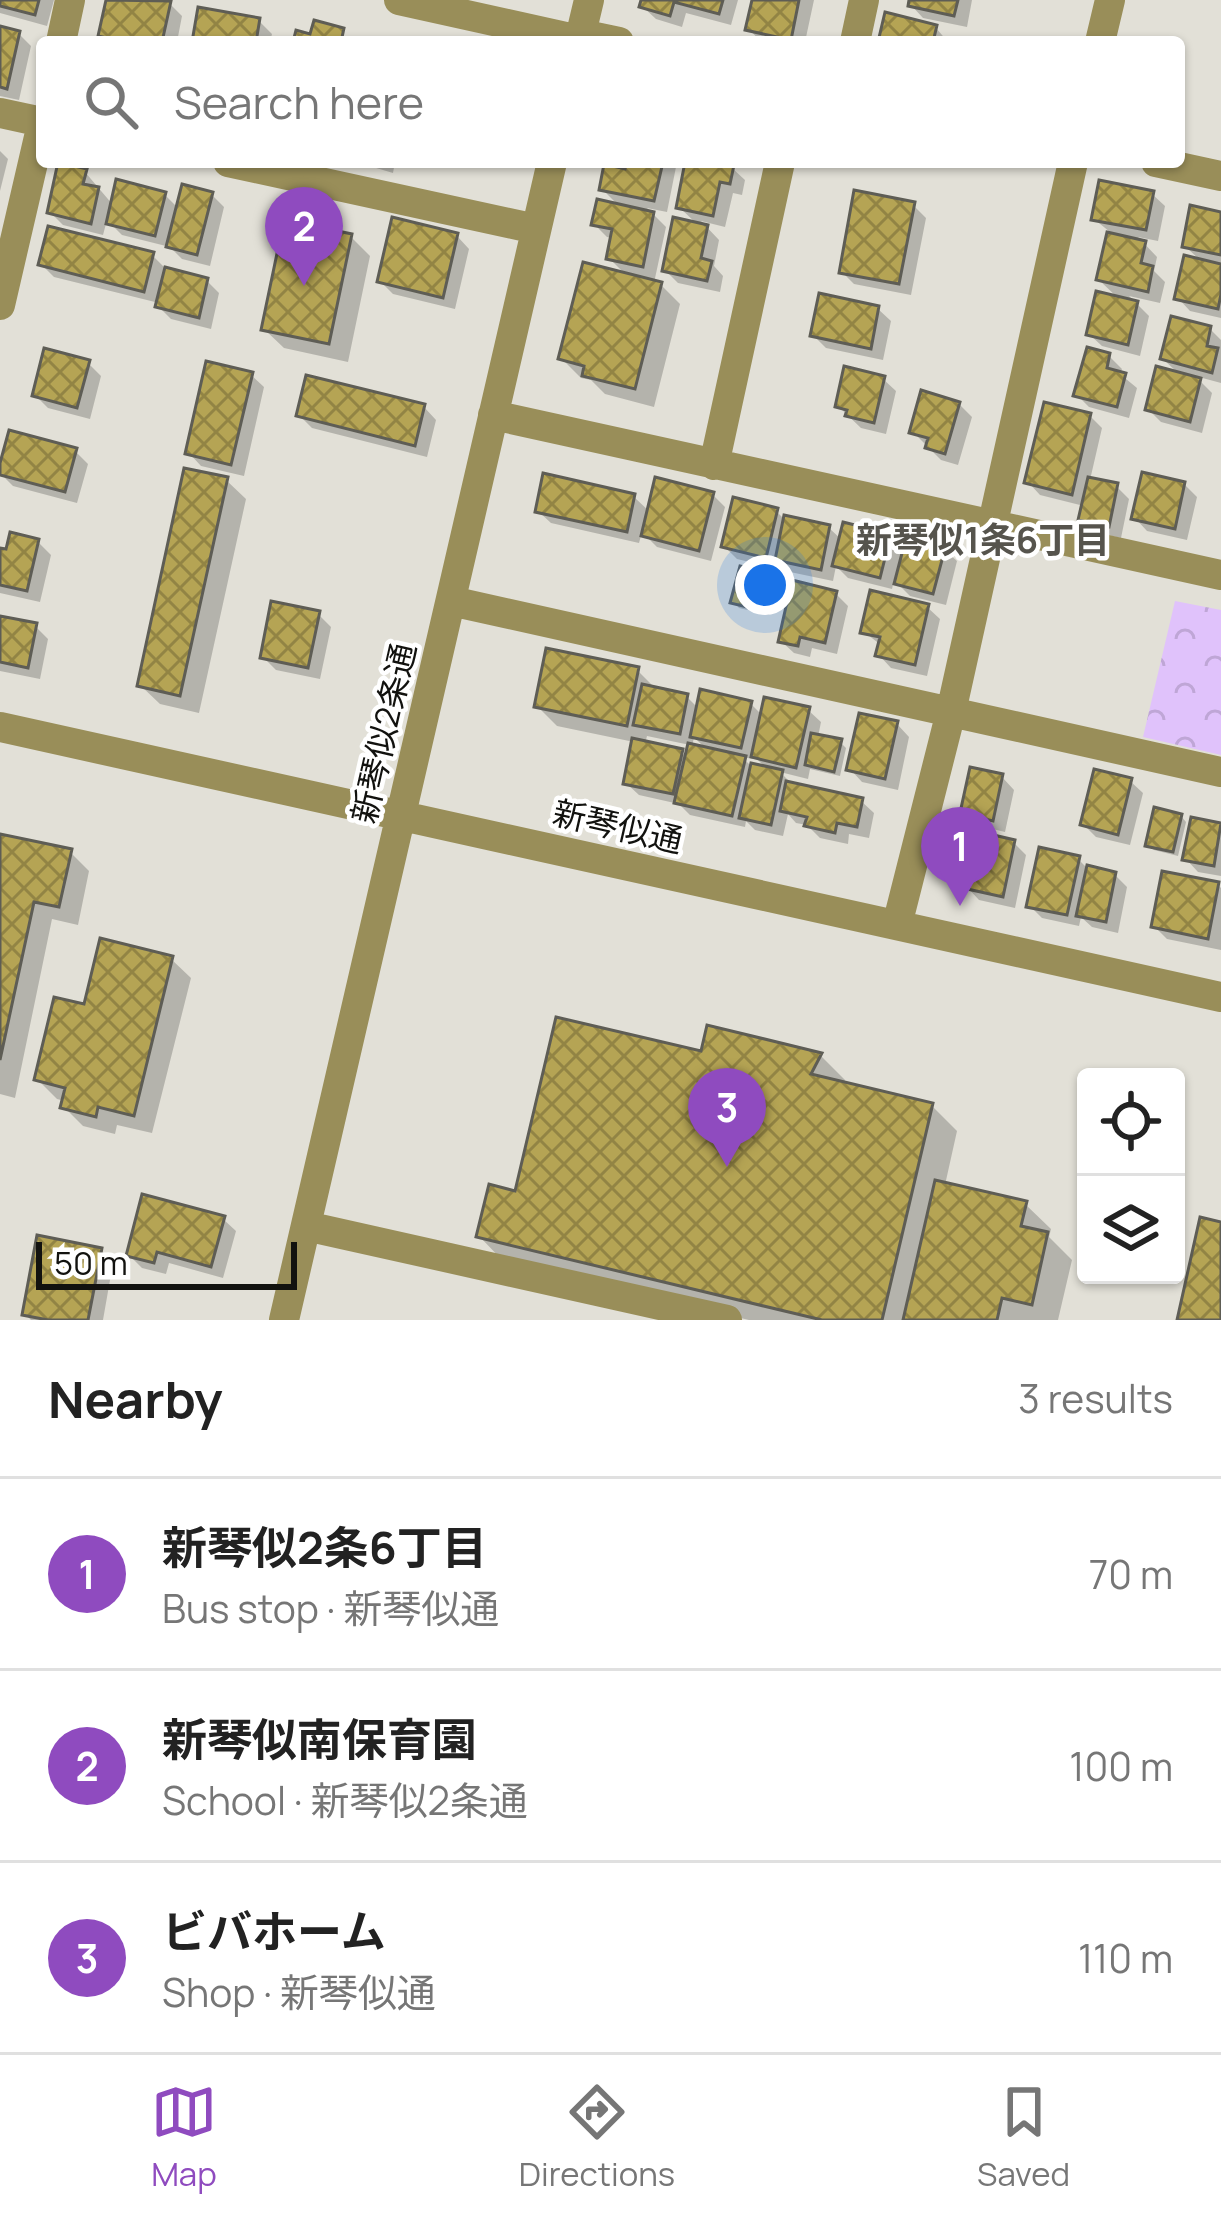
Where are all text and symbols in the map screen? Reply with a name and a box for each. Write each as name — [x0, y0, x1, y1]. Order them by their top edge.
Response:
search box — [36, 36, 1185, 168]
icon: search — [78, 69, 144, 135]
text: Search here — [174, 71, 424, 133]
pin: 2 — [265, 187, 343, 286]
district label: 新琴似1条6丁目 — [856, 515, 1110, 564]
your location — [735, 555, 795, 615]
street label: 新琴似2条通 — [340, 638, 426, 828]
street label: 新琴似通 — [549, 789, 687, 863]
pin: 1 — [921, 807, 999, 906]
pin: 3 — [688, 1068, 766, 1167]
map controls — [1077, 1068, 1185, 1284]
button: locate — [1077, 1068, 1185, 1176]
button: layers — [1077, 1176, 1185, 1284]
scale bar — [36, 1236, 297, 1289]
text: 50 m — [54, 1240, 128, 1285]
text: Nearby — [48, 1364, 223, 1433]
text: 3 results — [1018, 1371, 1173, 1425]
text: 新琴似2条6丁目 — [162, 1516, 487, 1578]
text: 1 — [78, 1547, 96, 1601]
text: 70 m — [1089, 1547, 1173, 1601]
text: Bus stop · 新琴似通 — [162, 1581, 499, 1635]
text: 新琴似南保育園 — [162, 1708, 477, 1770]
text: 2 — [75, 1739, 99, 1793]
text: 100 m — [1069, 1739, 1173, 1793]
text: School · 新琴似2条通 — [162, 1773, 528, 1827]
text: ビバホーム — [162, 1900, 386, 1962]
text: 3 — [76, 1931, 98, 1985]
text: 110 m — [1078, 1931, 1173, 1985]
text: Shop · 新琴似通 — [162, 1965, 436, 2019]
tab: Map — [151, 2079, 217, 2196]
tab: Directions — [519, 2079, 675, 2196]
tab: Saved — [977, 2079, 1070, 2196]

